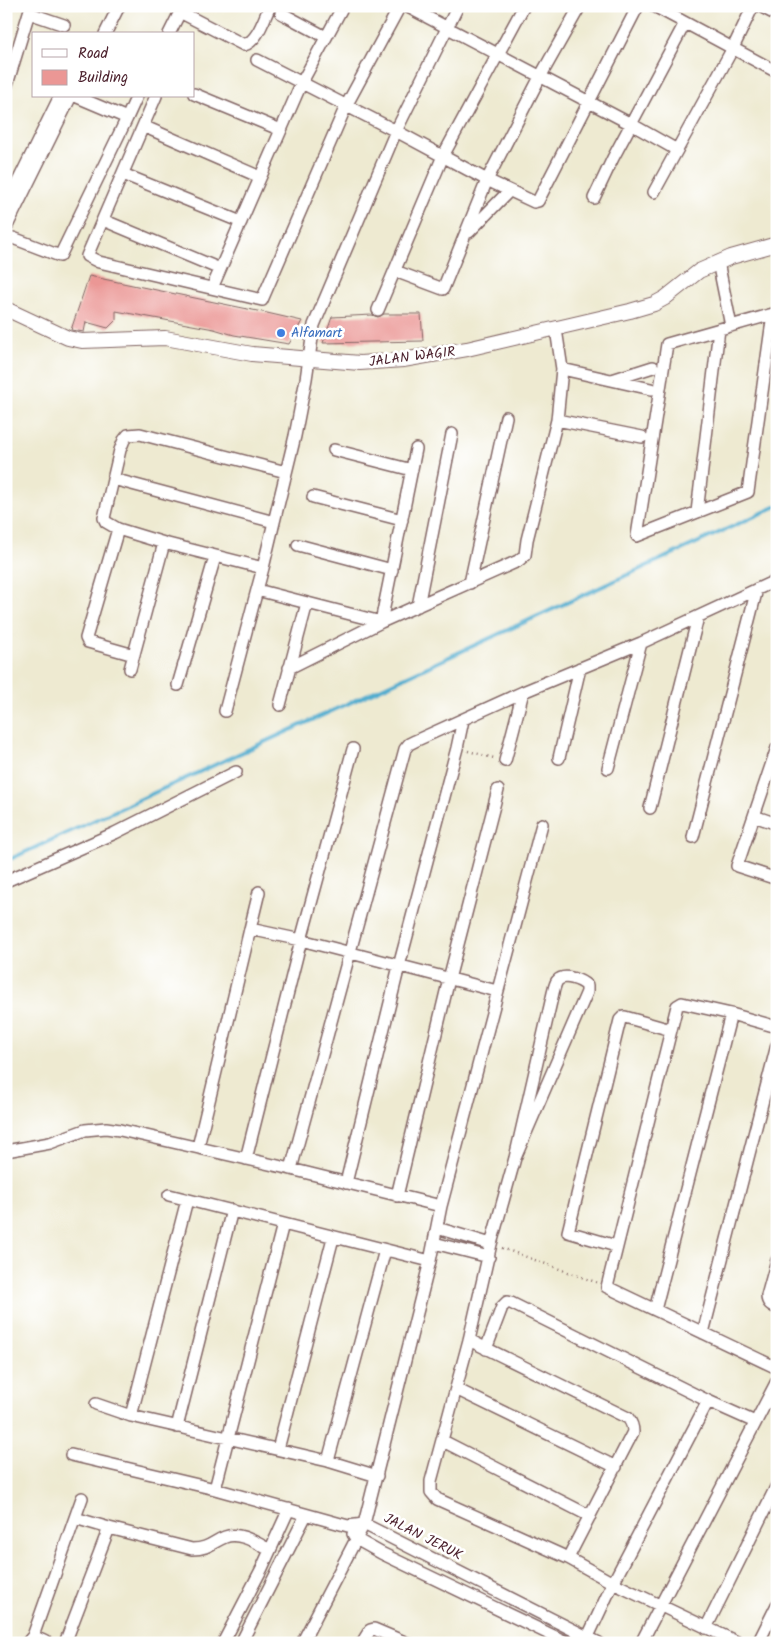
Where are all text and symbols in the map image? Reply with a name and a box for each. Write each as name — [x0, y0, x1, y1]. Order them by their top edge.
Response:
legend — [32, 32, 195, 98]
text: Road — [78, 42, 109, 66]
text: Building — [78, 66, 128, 90]
place label: Alfamart — [291, 322, 343, 344]
marker: Alfamart — [275, 327, 287, 339]
street label: JALAN WAGIR — [368, 341, 456, 373]
street label: JALAN JERUK — [380, 1508, 467, 1567]

